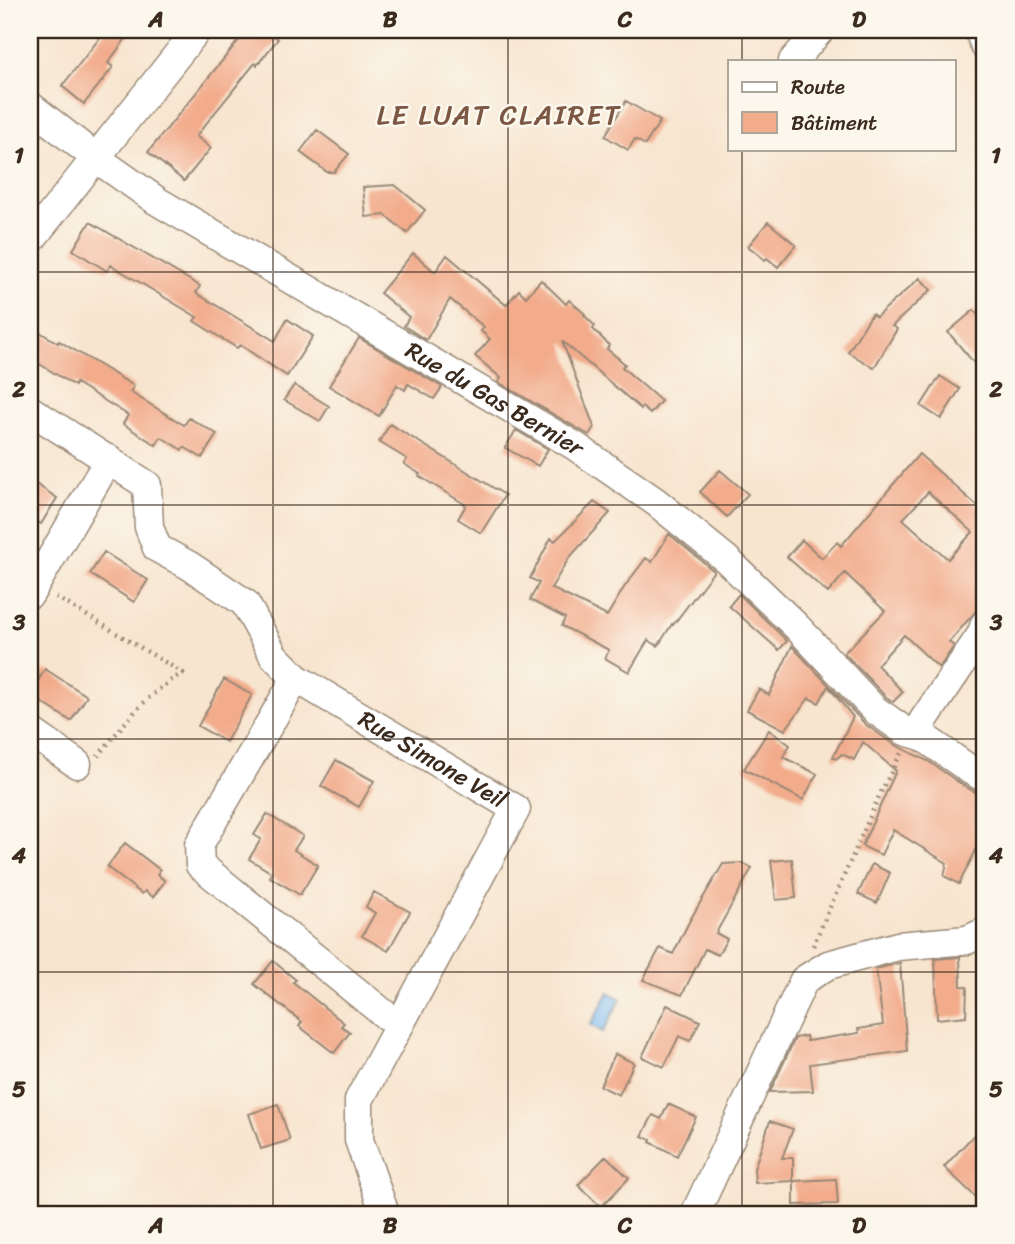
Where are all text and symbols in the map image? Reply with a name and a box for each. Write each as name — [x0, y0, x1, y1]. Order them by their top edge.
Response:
text: A — [147, 0, 164, 40]
text: B — [383, 0, 398, 40]
text: C — [617, 0, 633, 40]
text: D — [852, 0, 867, 40]
legend — [728, 60, 956, 150]
text: Route — [791, 68, 845, 106]
district label: LE LUAT CLAIRET — [376, 90, 622, 139]
text: Bâtiment — [791, 104, 877, 142]
text: 1 — [14, 135, 24, 176]
text: 1 — [991, 135, 1001, 176]
street label: Rue du Gas Bernier — [397, 330, 595, 469]
text: 2 — [11, 369, 26, 410]
text: 2 — [988, 369, 1003, 410]
text: 3 — [12, 602, 26, 643]
text: 3 — [989, 602, 1003, 643]
street label: Rue Simone Veil — [350, 699, 516, 821]
text: 4 — [11, 835, 27, 876]
text: 4 — [988, 835, 1004, 876]
text: 5 — [12, 1069, 26, 1110]
text: 5 — [989, 1069, 1003, 1110]
text: A — [147, 1205, 164, 1244]
text: B — [383, 1205, 398, 1244]
text: C — [617, 1205, 633, 1244]
text: D — [852, 1205, 867, 1244]

